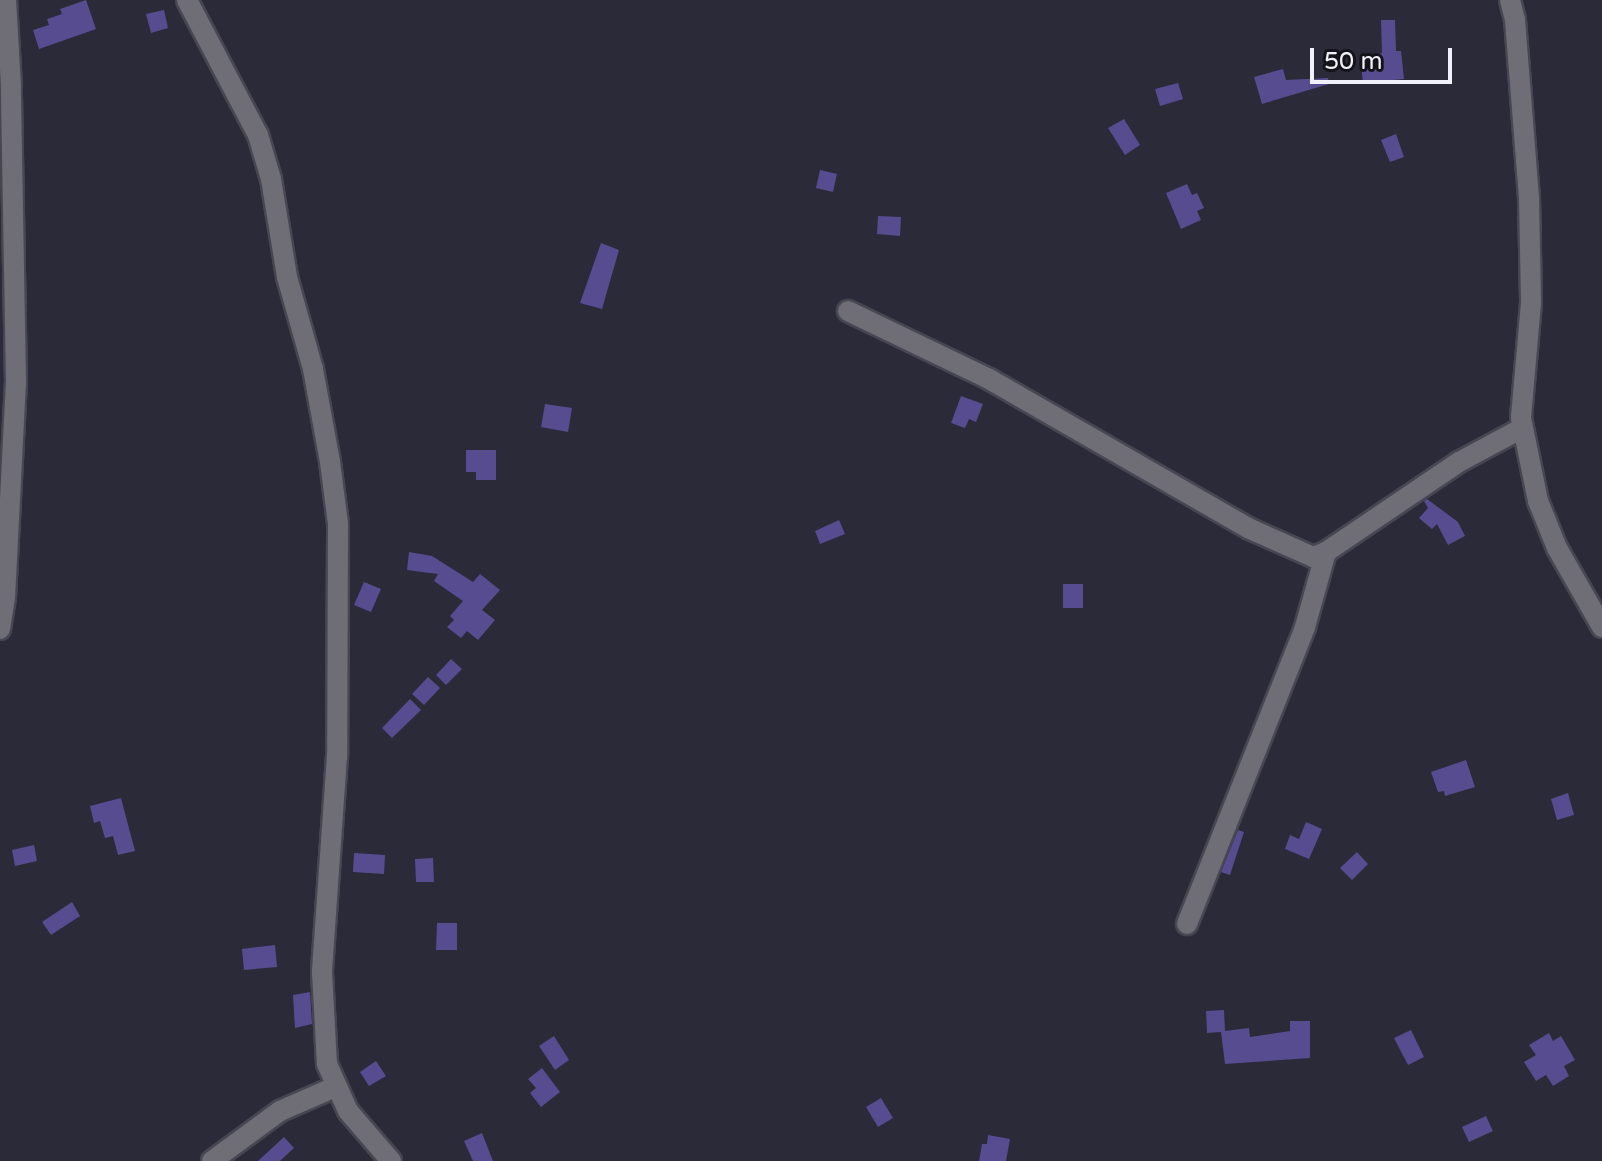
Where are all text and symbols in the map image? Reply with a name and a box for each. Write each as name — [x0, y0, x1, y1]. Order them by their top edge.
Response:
scale bar — [1314, 32, 1456, 82]
text: 50 m — [1324, 47, 1382, 76]

